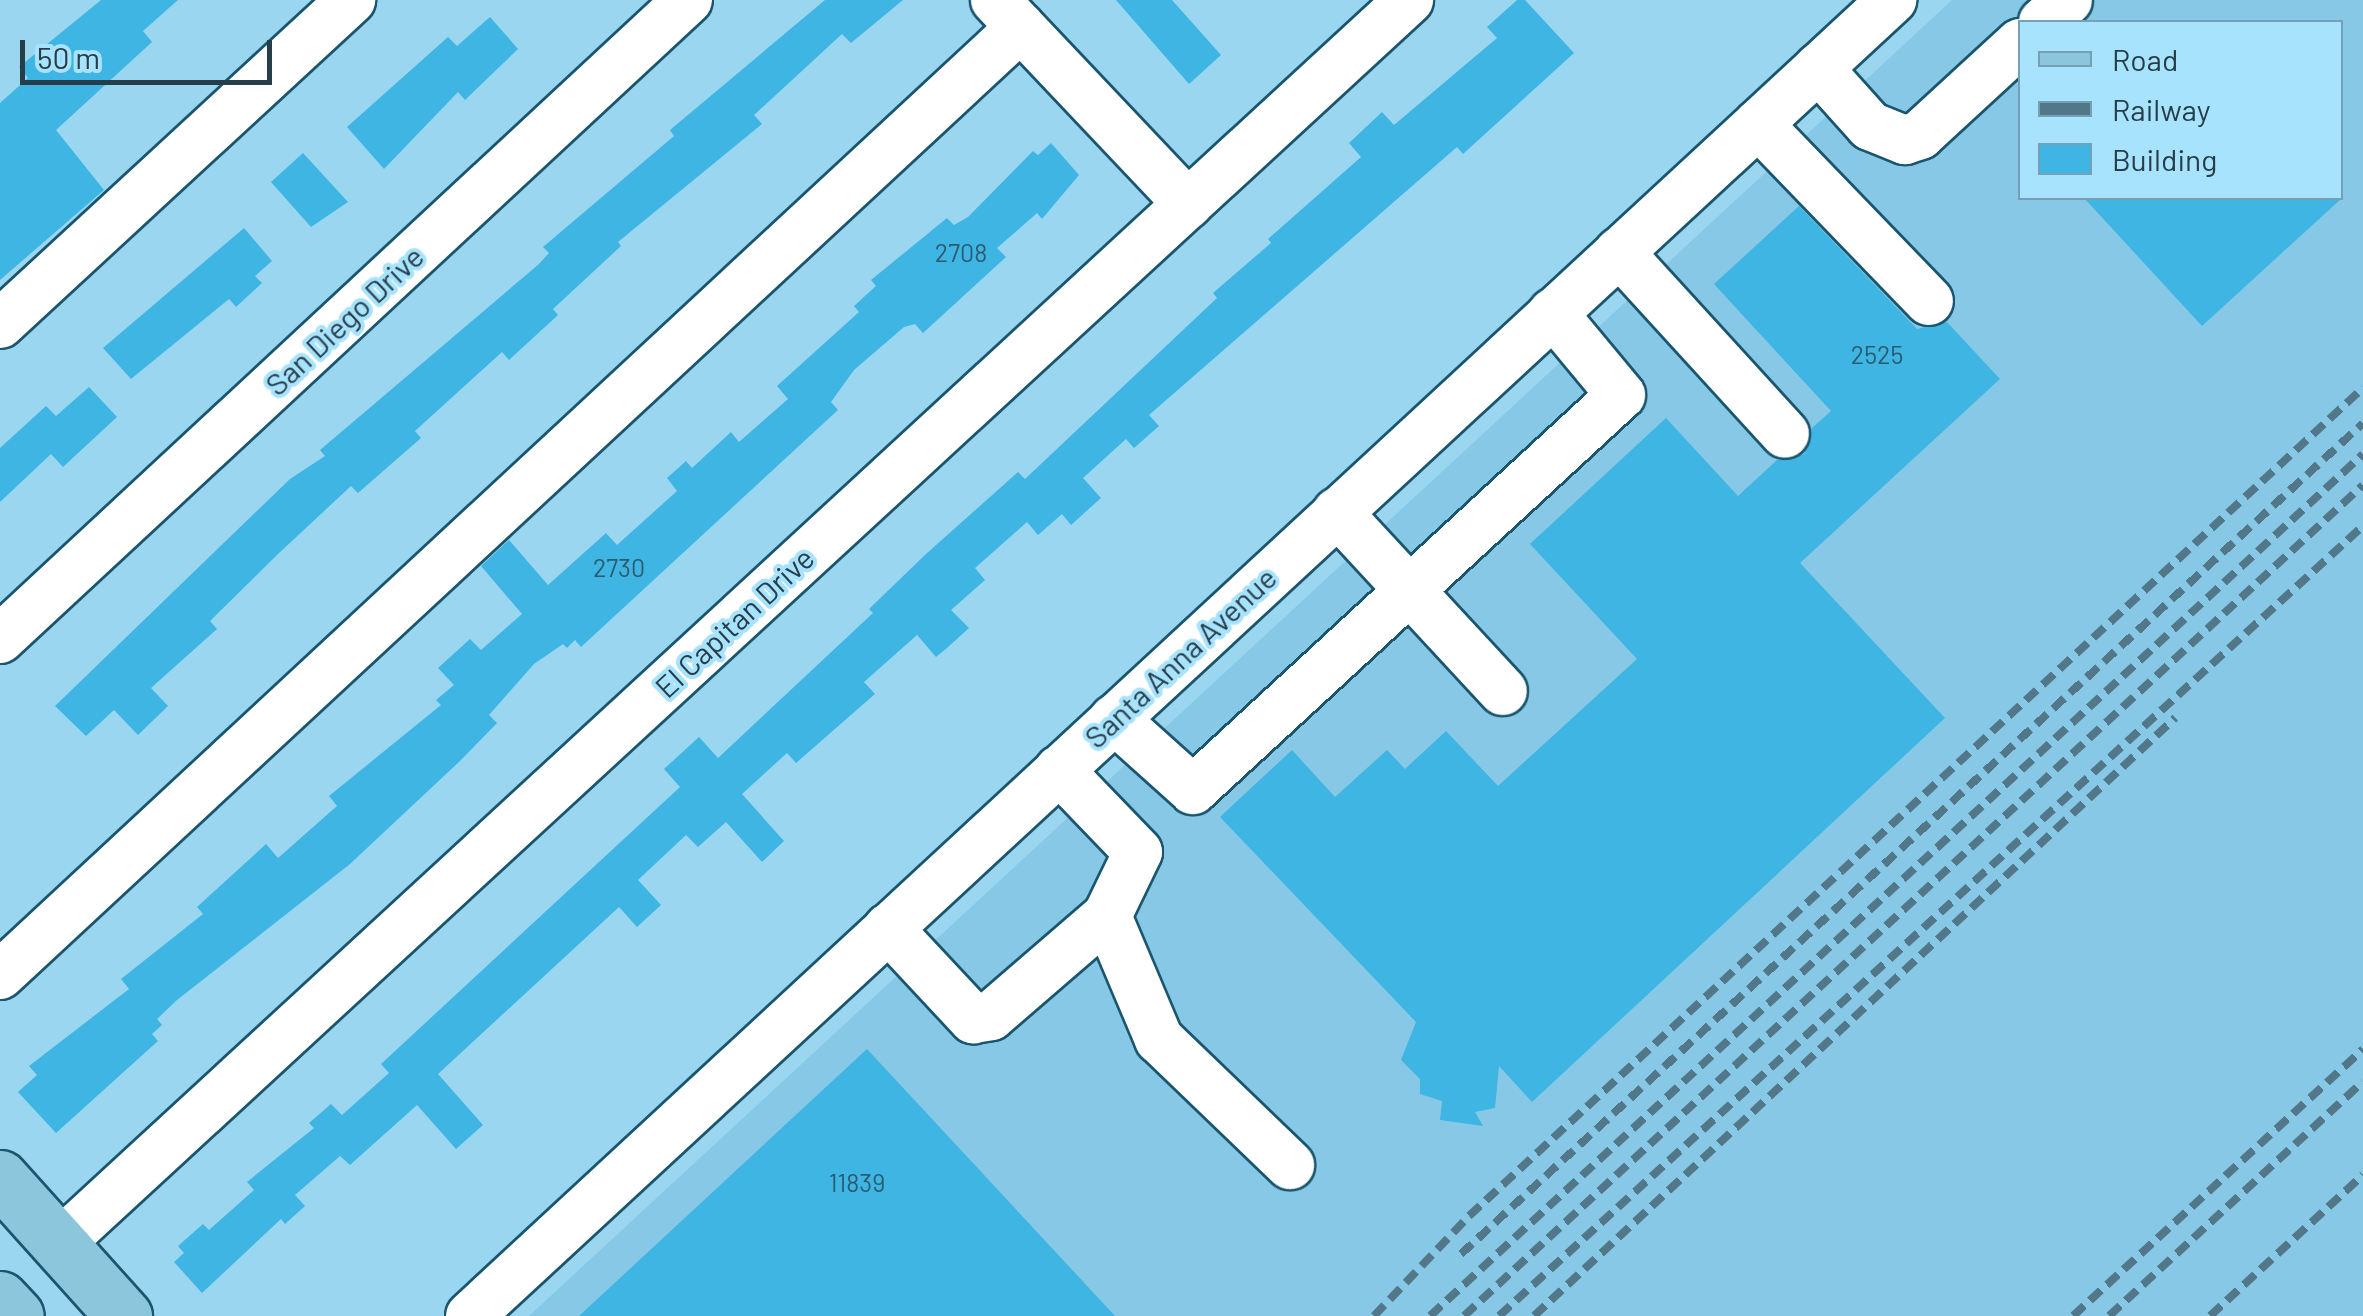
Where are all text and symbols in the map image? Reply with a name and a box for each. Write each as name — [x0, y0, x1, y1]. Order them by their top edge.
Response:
scale bar — [25, 20, 278, 82]
legend — [2018, 20, 2343, 200]
text: 50 m — [37, 39, 100, 75]
text: Road — [2112, 41, 2178, 77]
text: Railway — [2112, 91, 2211, 127]
text: Building — [2112, 141, 2217, 177]
house number: 2708 — [935, 237, 987, 267]
street label: San Diego Drive — [258, 238, 430, 402]
house number: 2525 — [1851, 339, 1903, 369]
street label: El Capitan Drive — [647, 539, 821, 705]
house number: 2730 — [593, 552, 645, 582]
street label: Santa Anna Avenue — [1077, 559, 1283, 755]
house number: 11839 — [829, 1167, 885, 1197]

